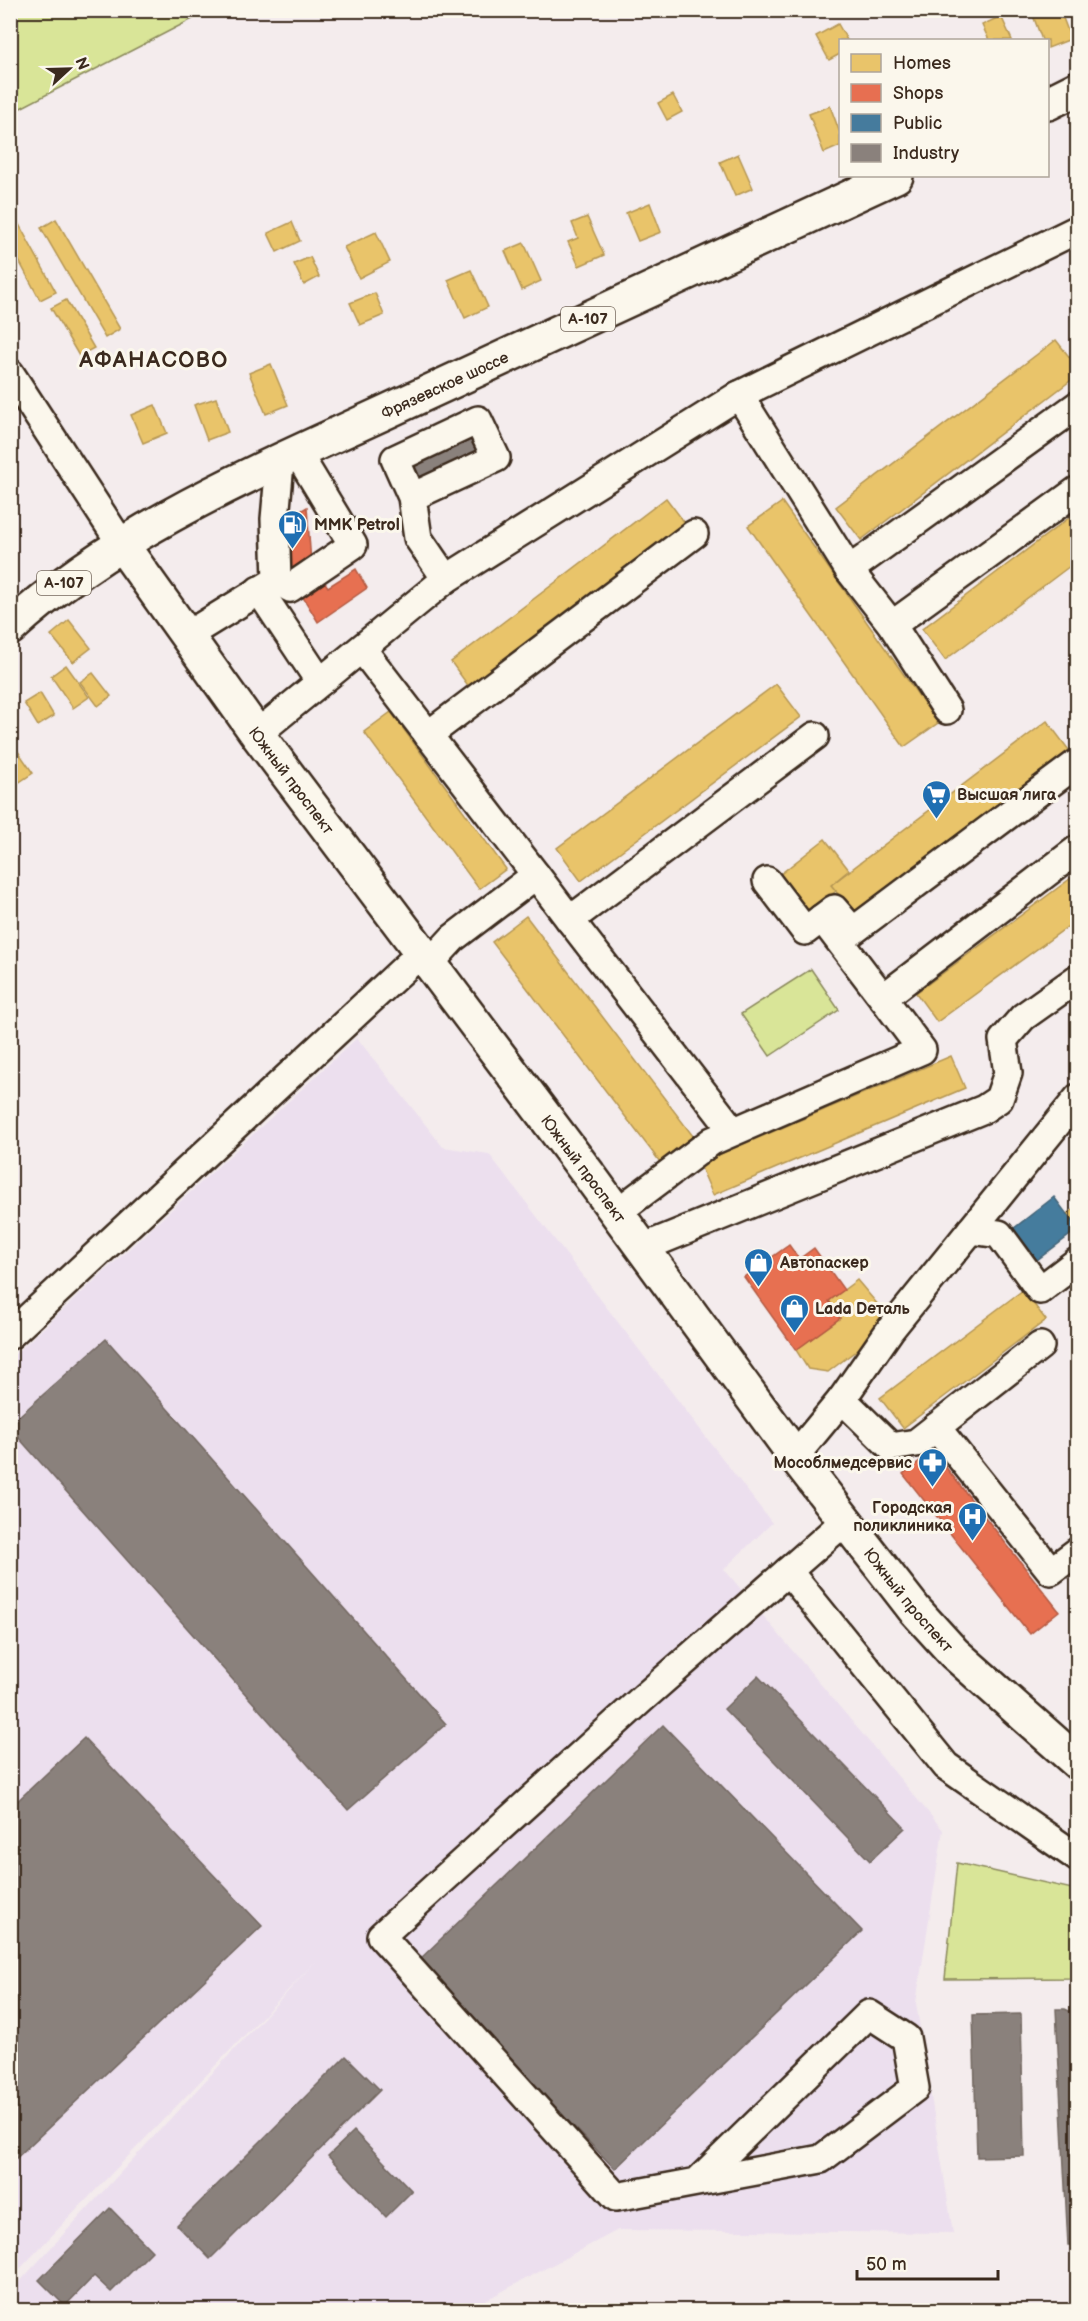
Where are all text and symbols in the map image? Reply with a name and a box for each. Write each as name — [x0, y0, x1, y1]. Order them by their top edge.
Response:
north arrow — [39, 39, 99, 99]
legend — [839, 39, 1049, 177]
text: Homes — [893, 53, 951, 74]
text: N — [70, 55, 93, 73]
text: Shops — [893, 83, 944, 104]
text: Public — [893, 113, 942, 134]
text: Industry — [893, 143, 960, 164]
road number: А-107 — [561, 307, 615, 331]
district label: АФАНАСОВО — [78, 347, 229, 374]
street label: Фрязевское шоссе — [378, 348, 512, 424]
fuel station icon: MMK Petrol — [277, 508, 309, 550]
place label: MMK Petrol — [314, 516, 400, 535]
road number: А-107 — [37, 571, 91, 595]
street label: Южный проспект — [244, 724, 337, 839]
supermarket icon: Высшая лига — [920, 778, 952, 820]
place label: Высшая лига — [957, 786, 1057, 805]
street label: Южный проспект — [536, 1112, 629, 1228]
shop icon: Автопаскер — [743, 1246, 775, 1288]
place label: Автопаскер — [779, 1254, 869, 1273]
shop icon: Lada Dеталь — [778, 1292, 810, 1334]
place label: Lada Dеталь — [815, 1300, 911, 1319]
pharmacy icon: Мособлмедсервис — [917, 1446, 949, 1488]
place label: Мособлмедсервис — [773, 1454, 912, 1473]
place label: Городская поликлиника — [853, 1499, 953, 1536]
hospital icon: Городская поликлиника — [957, 1500, 989, 1542]
street label: Южный проспект — [859, 1545, 957, 1657]
scale bar — [857, 2243, 998, 2281]
text: 50 m — [866, 2254, 907, 2275]

